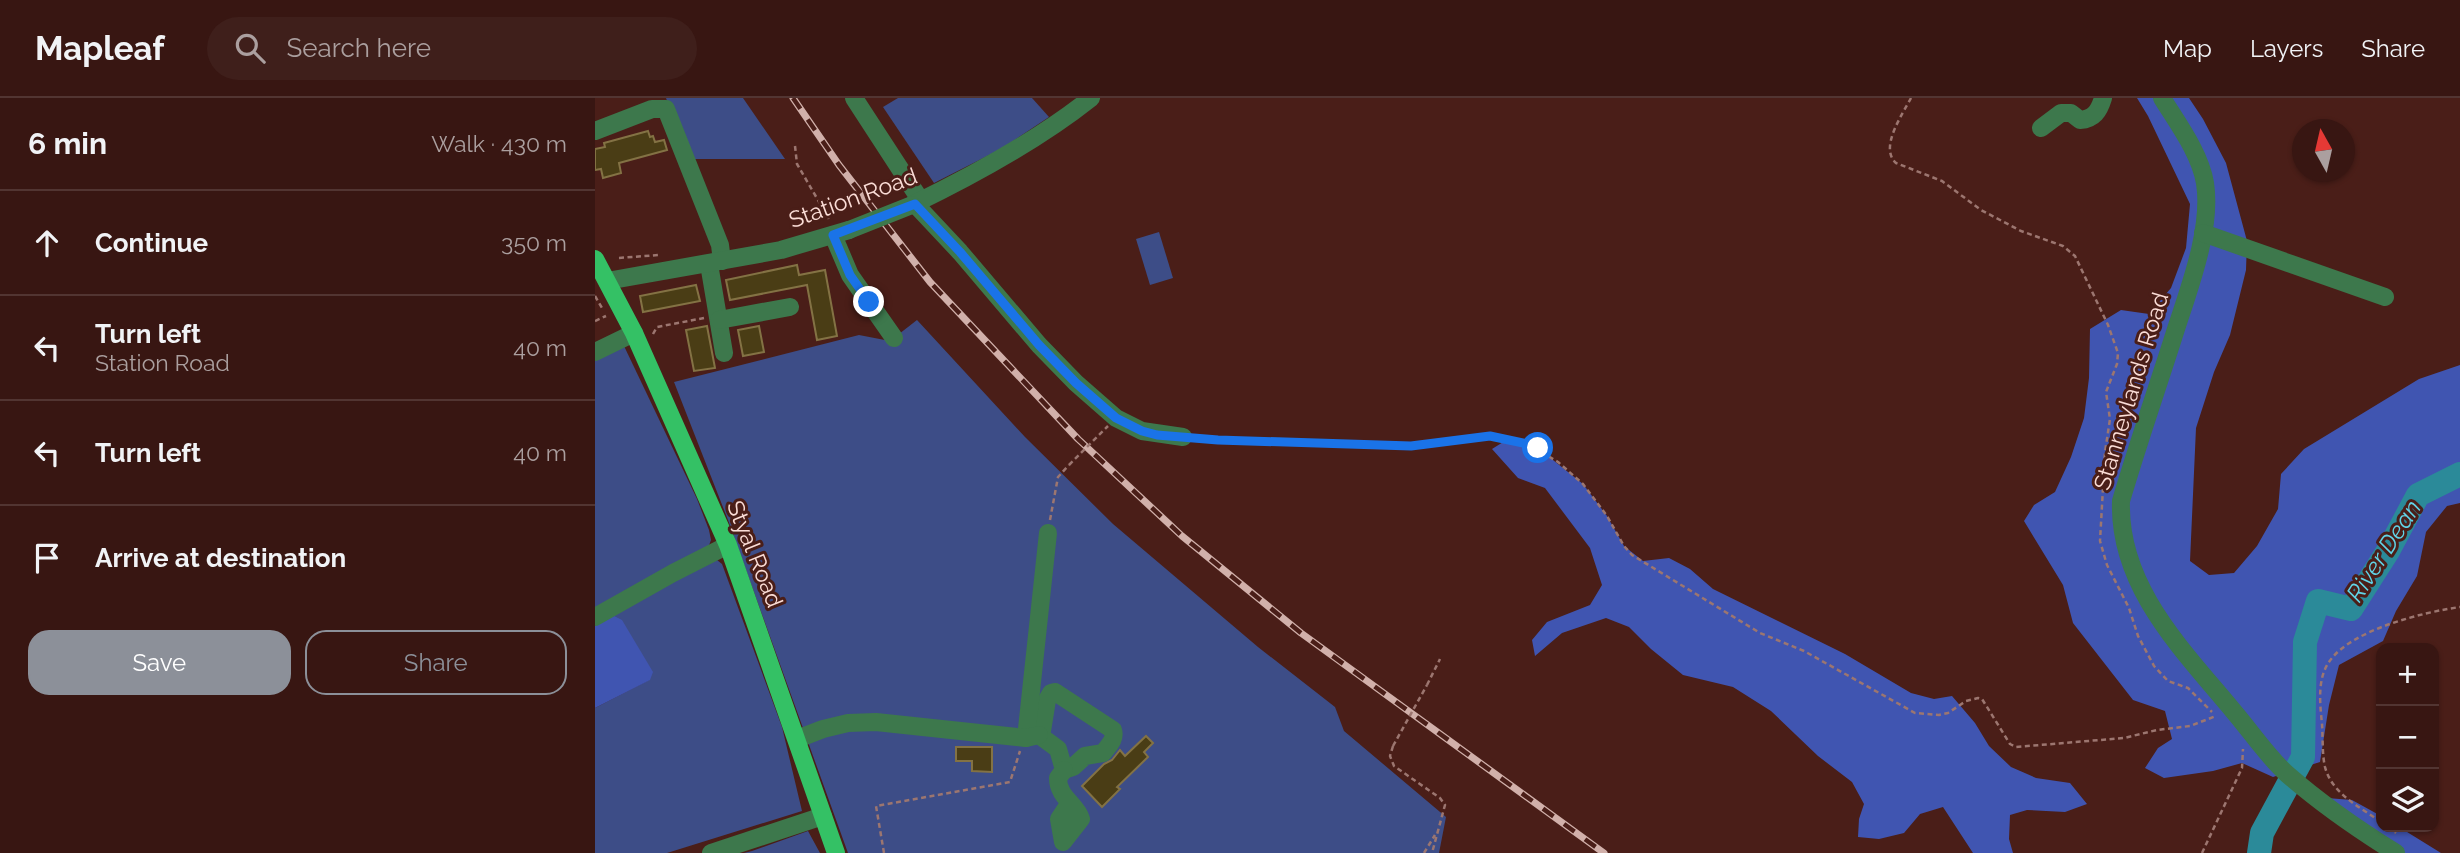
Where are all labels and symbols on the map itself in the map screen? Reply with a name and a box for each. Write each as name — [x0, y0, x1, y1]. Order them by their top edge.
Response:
north arrow — [2292, 119, 2355, 182]
street label: Station Road — [785, 162, 921, 233]
route end — [853, 286, 884, 317]
street label: Stanneylands Road — [2088, 289, 2173, 493]
route start — [1522, 432, 1553, 463]
water label: River Dean — [2340, 494, 2427, 607]
street label: Styal Road — [722, 496, 789, 611]

